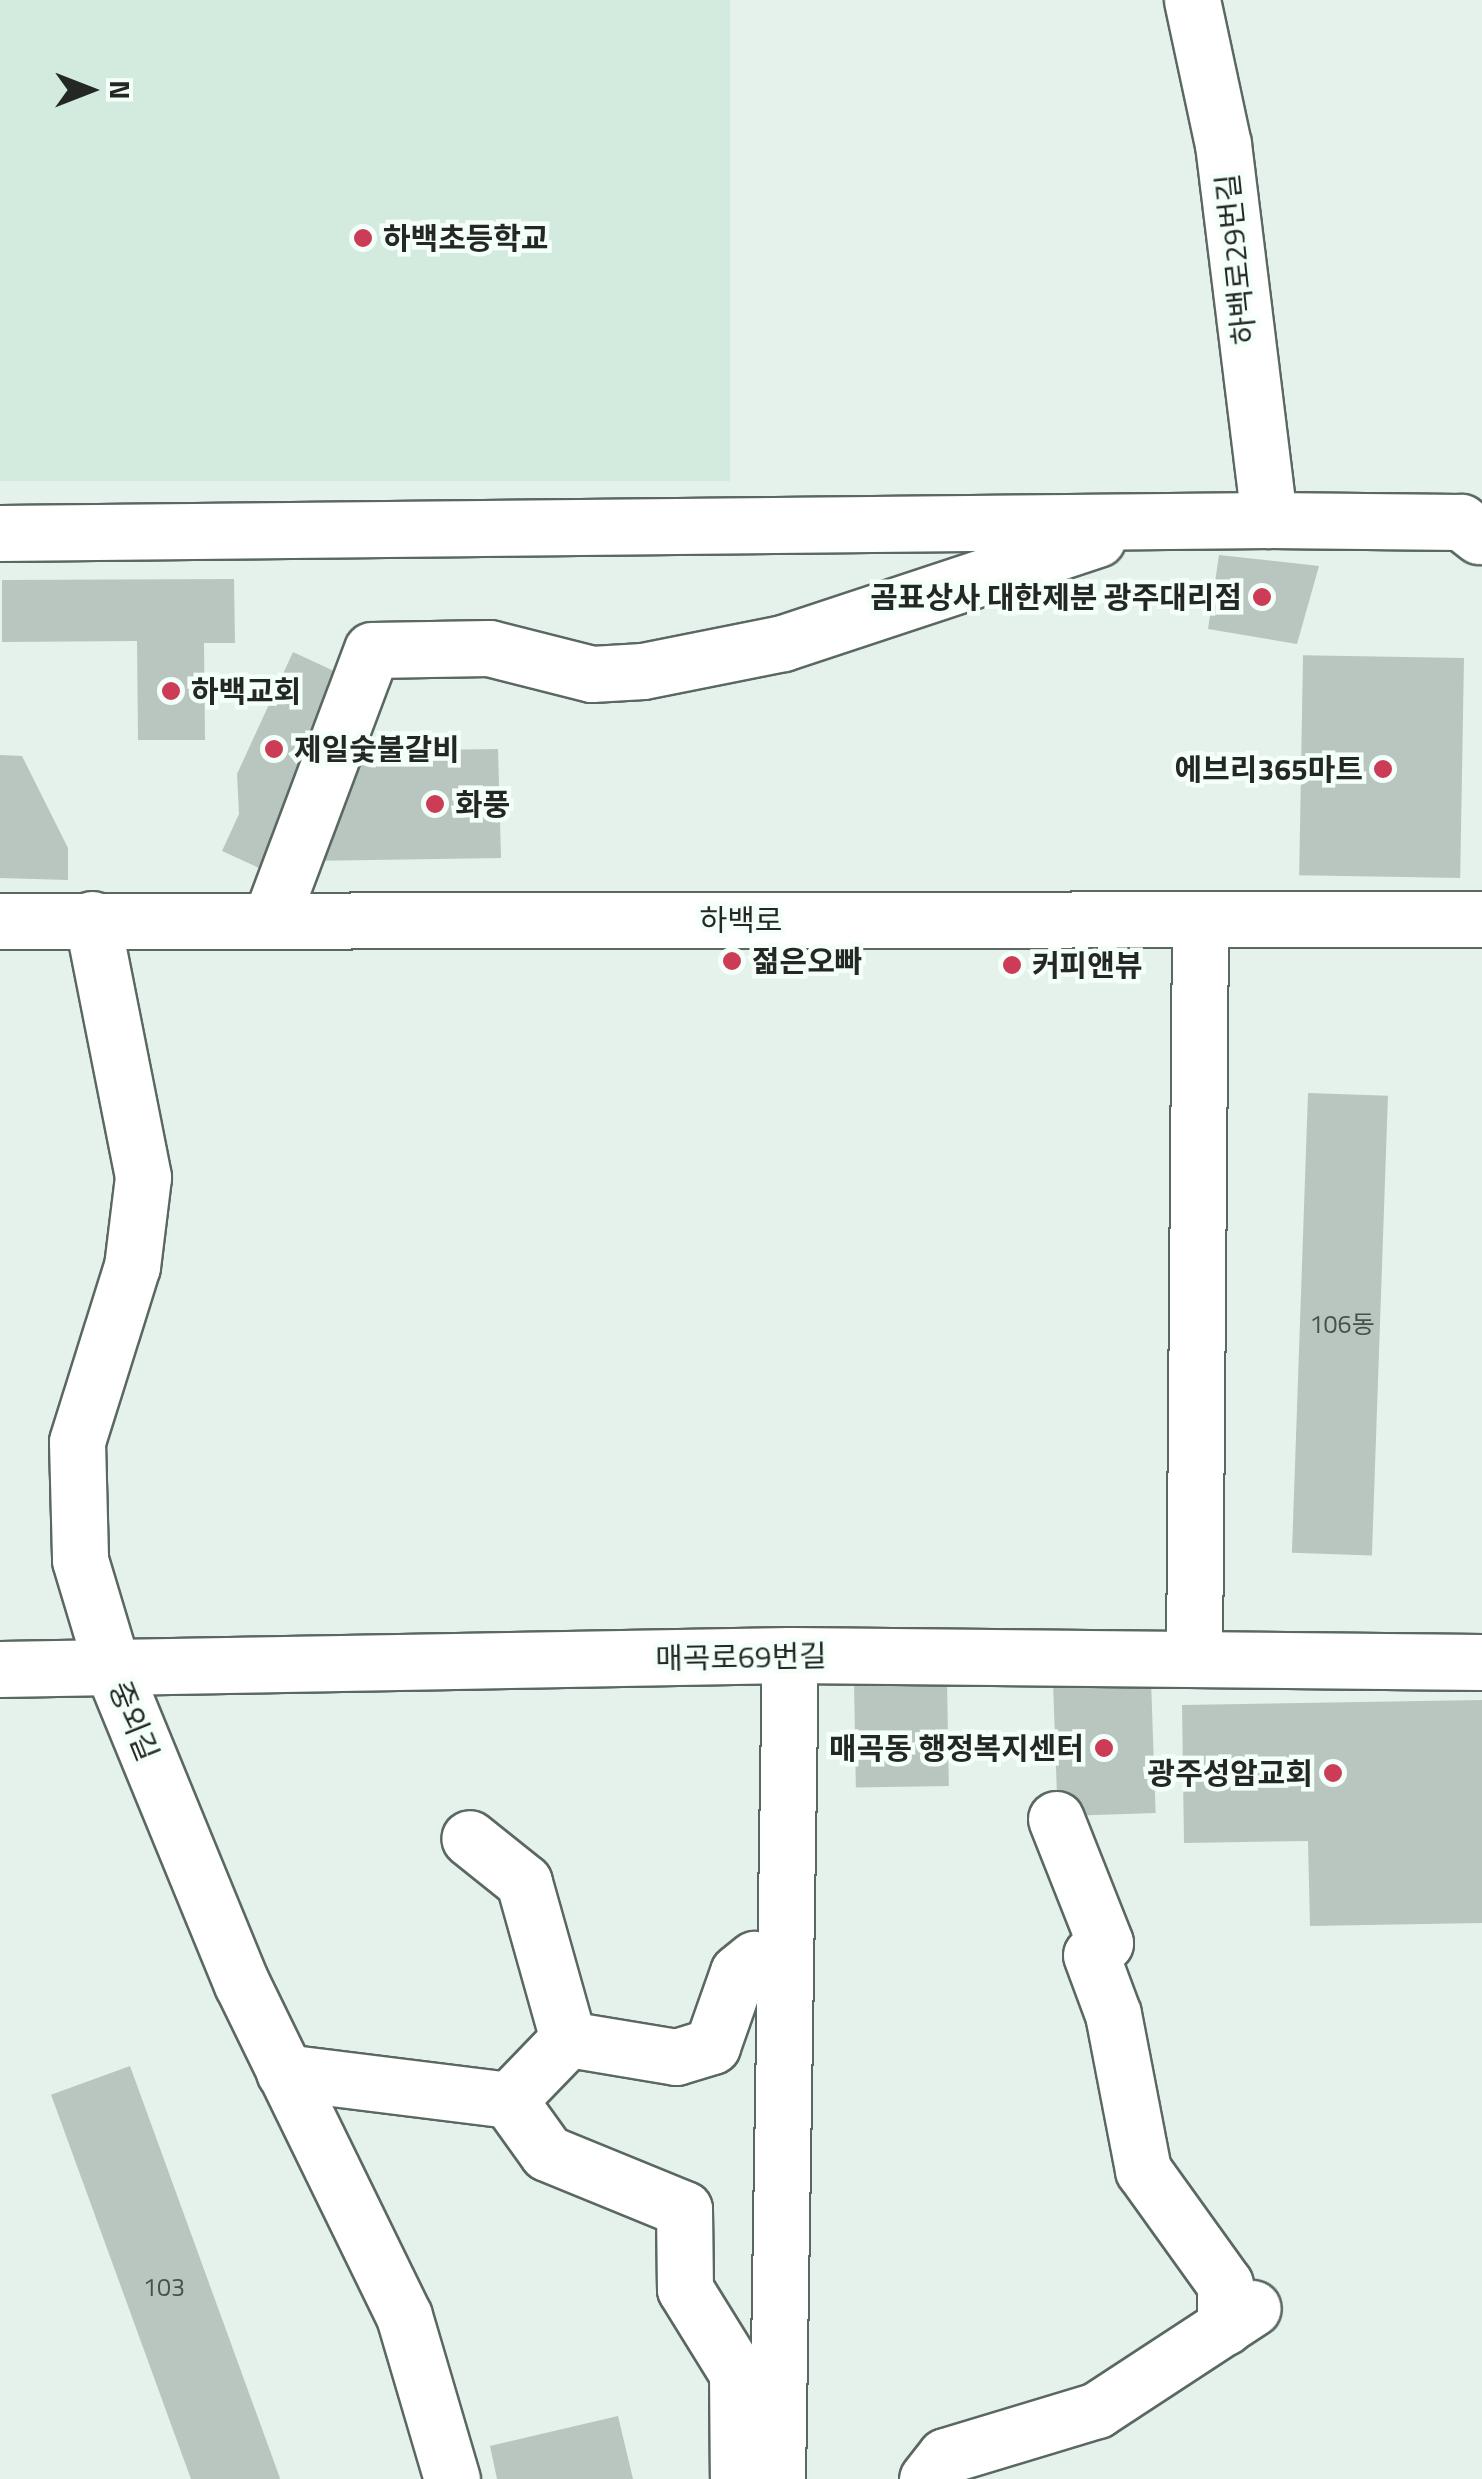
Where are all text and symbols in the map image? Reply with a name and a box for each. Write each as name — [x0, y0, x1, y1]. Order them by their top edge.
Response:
north arrow — [40, 40, 140, 140]
text: N — [99, 80, 142, 100]
street label: 하백로29번길 — [1209, 172, 1263, 346]
place label: 하백초등학교 — [383, 220, 549, 256]
marker: 하백초등학교 — [352, 227, 374, 249]
place label: 곰표상사 대한제분 광주대리점 — [870, 579, 1242, 615]
marker: 곰표상사 대한제분 광주대리점 — [1251, 586, 1273, 608]
place label: 하백교회 — [191, 673, 301, 709]
marker: 하백교회 — [160, 680, 182, 702]
place label: 제일숯불갈비 — [294, 731, 460, 767]
marker: 제일숯불갈비 — [263, 738, 285, 760]
place label: 에브리365마트 — [1175, 751, 1363, 787]
marker: 에브리365마트 — [1372, 758, 1394, 780]
place label: 화풍 — [455, 786, 510, 822]
marker: 화풍 — [424, 793, 446, 815]
street label: 하백로 — [700, 902, 782, 938]
place label: 젊은오빠 — [752, 943, 862, 979]
place label: 커피앤뷰 — [1032, 947, 1142, 983]
marker: 젊은오빠 — [721, 950, 743, 972]
marker: 커피앤뷰 — [1001, 954, 1023, 976]
house number: 106동 — [1310, 1309, 1374, 1339]
street label: 매곡로69번길 — [655, 1638, 827, 1676]
street label: 중외길 — [102, 1676, 166, 1766]
place label: 매곡동 행정복지센터 — [829, 1730, 1084, 1766]
marker: 매곡동 행정복지센터 — [1093, 1737, 1115, 1759]
place label: 광주성암교회 — [1147, 1755, 1313, 1791]
marker: 광주성암교회 — [1322, 1762, 1344, 1784]
house number: 103 — [143, 2272, 185, 2302]

